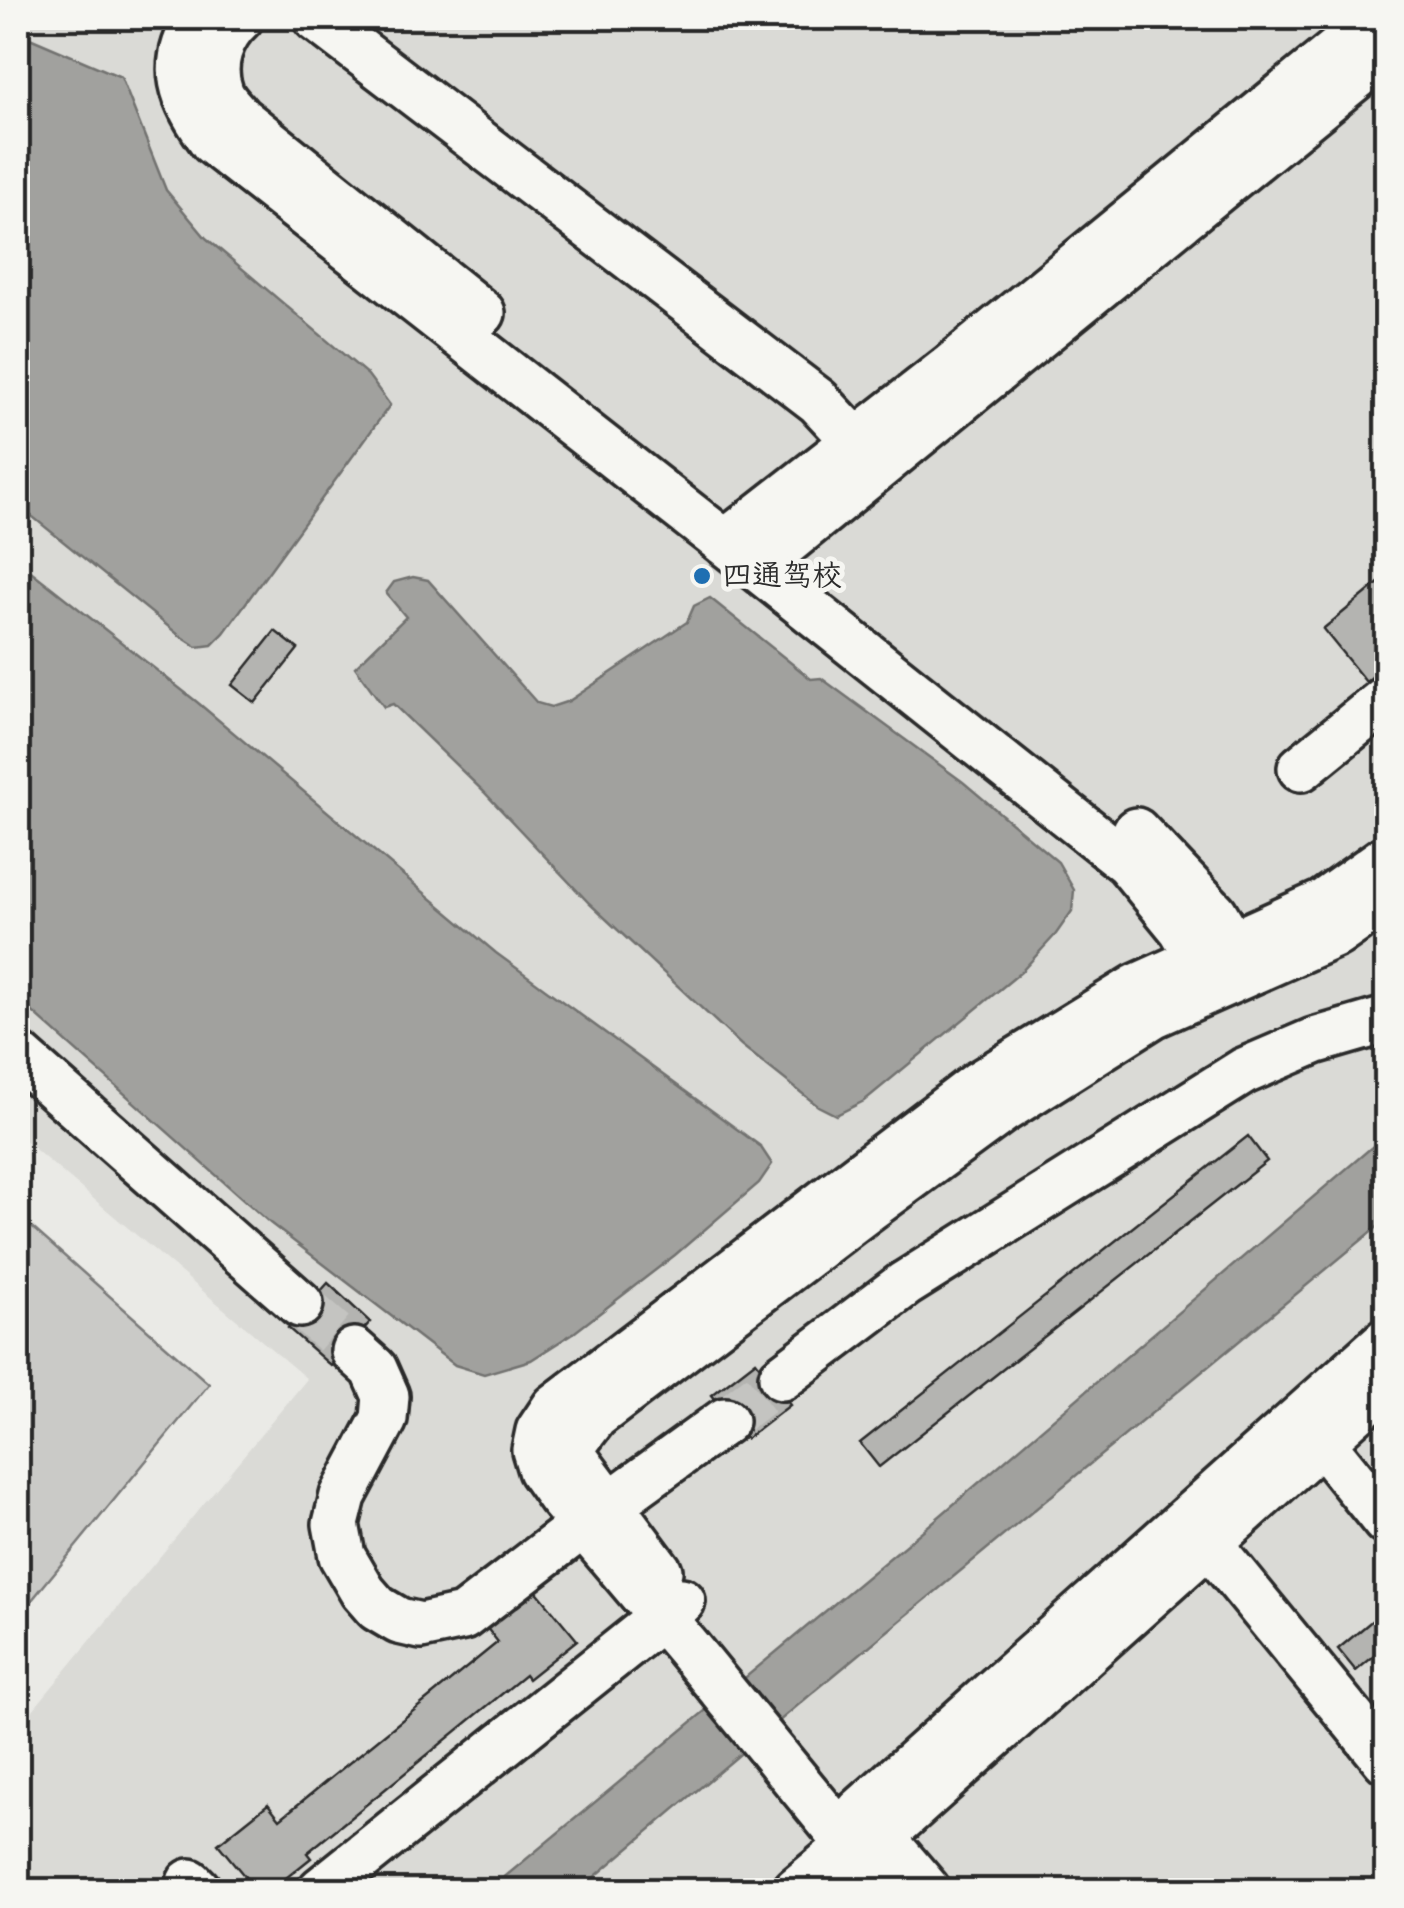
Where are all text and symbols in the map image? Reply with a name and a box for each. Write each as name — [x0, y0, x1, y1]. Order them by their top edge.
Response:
place label: 四通驾校 — [722, 555, 842, 597]
marker: 四通驾校 — [691, 565, 713, 587]

